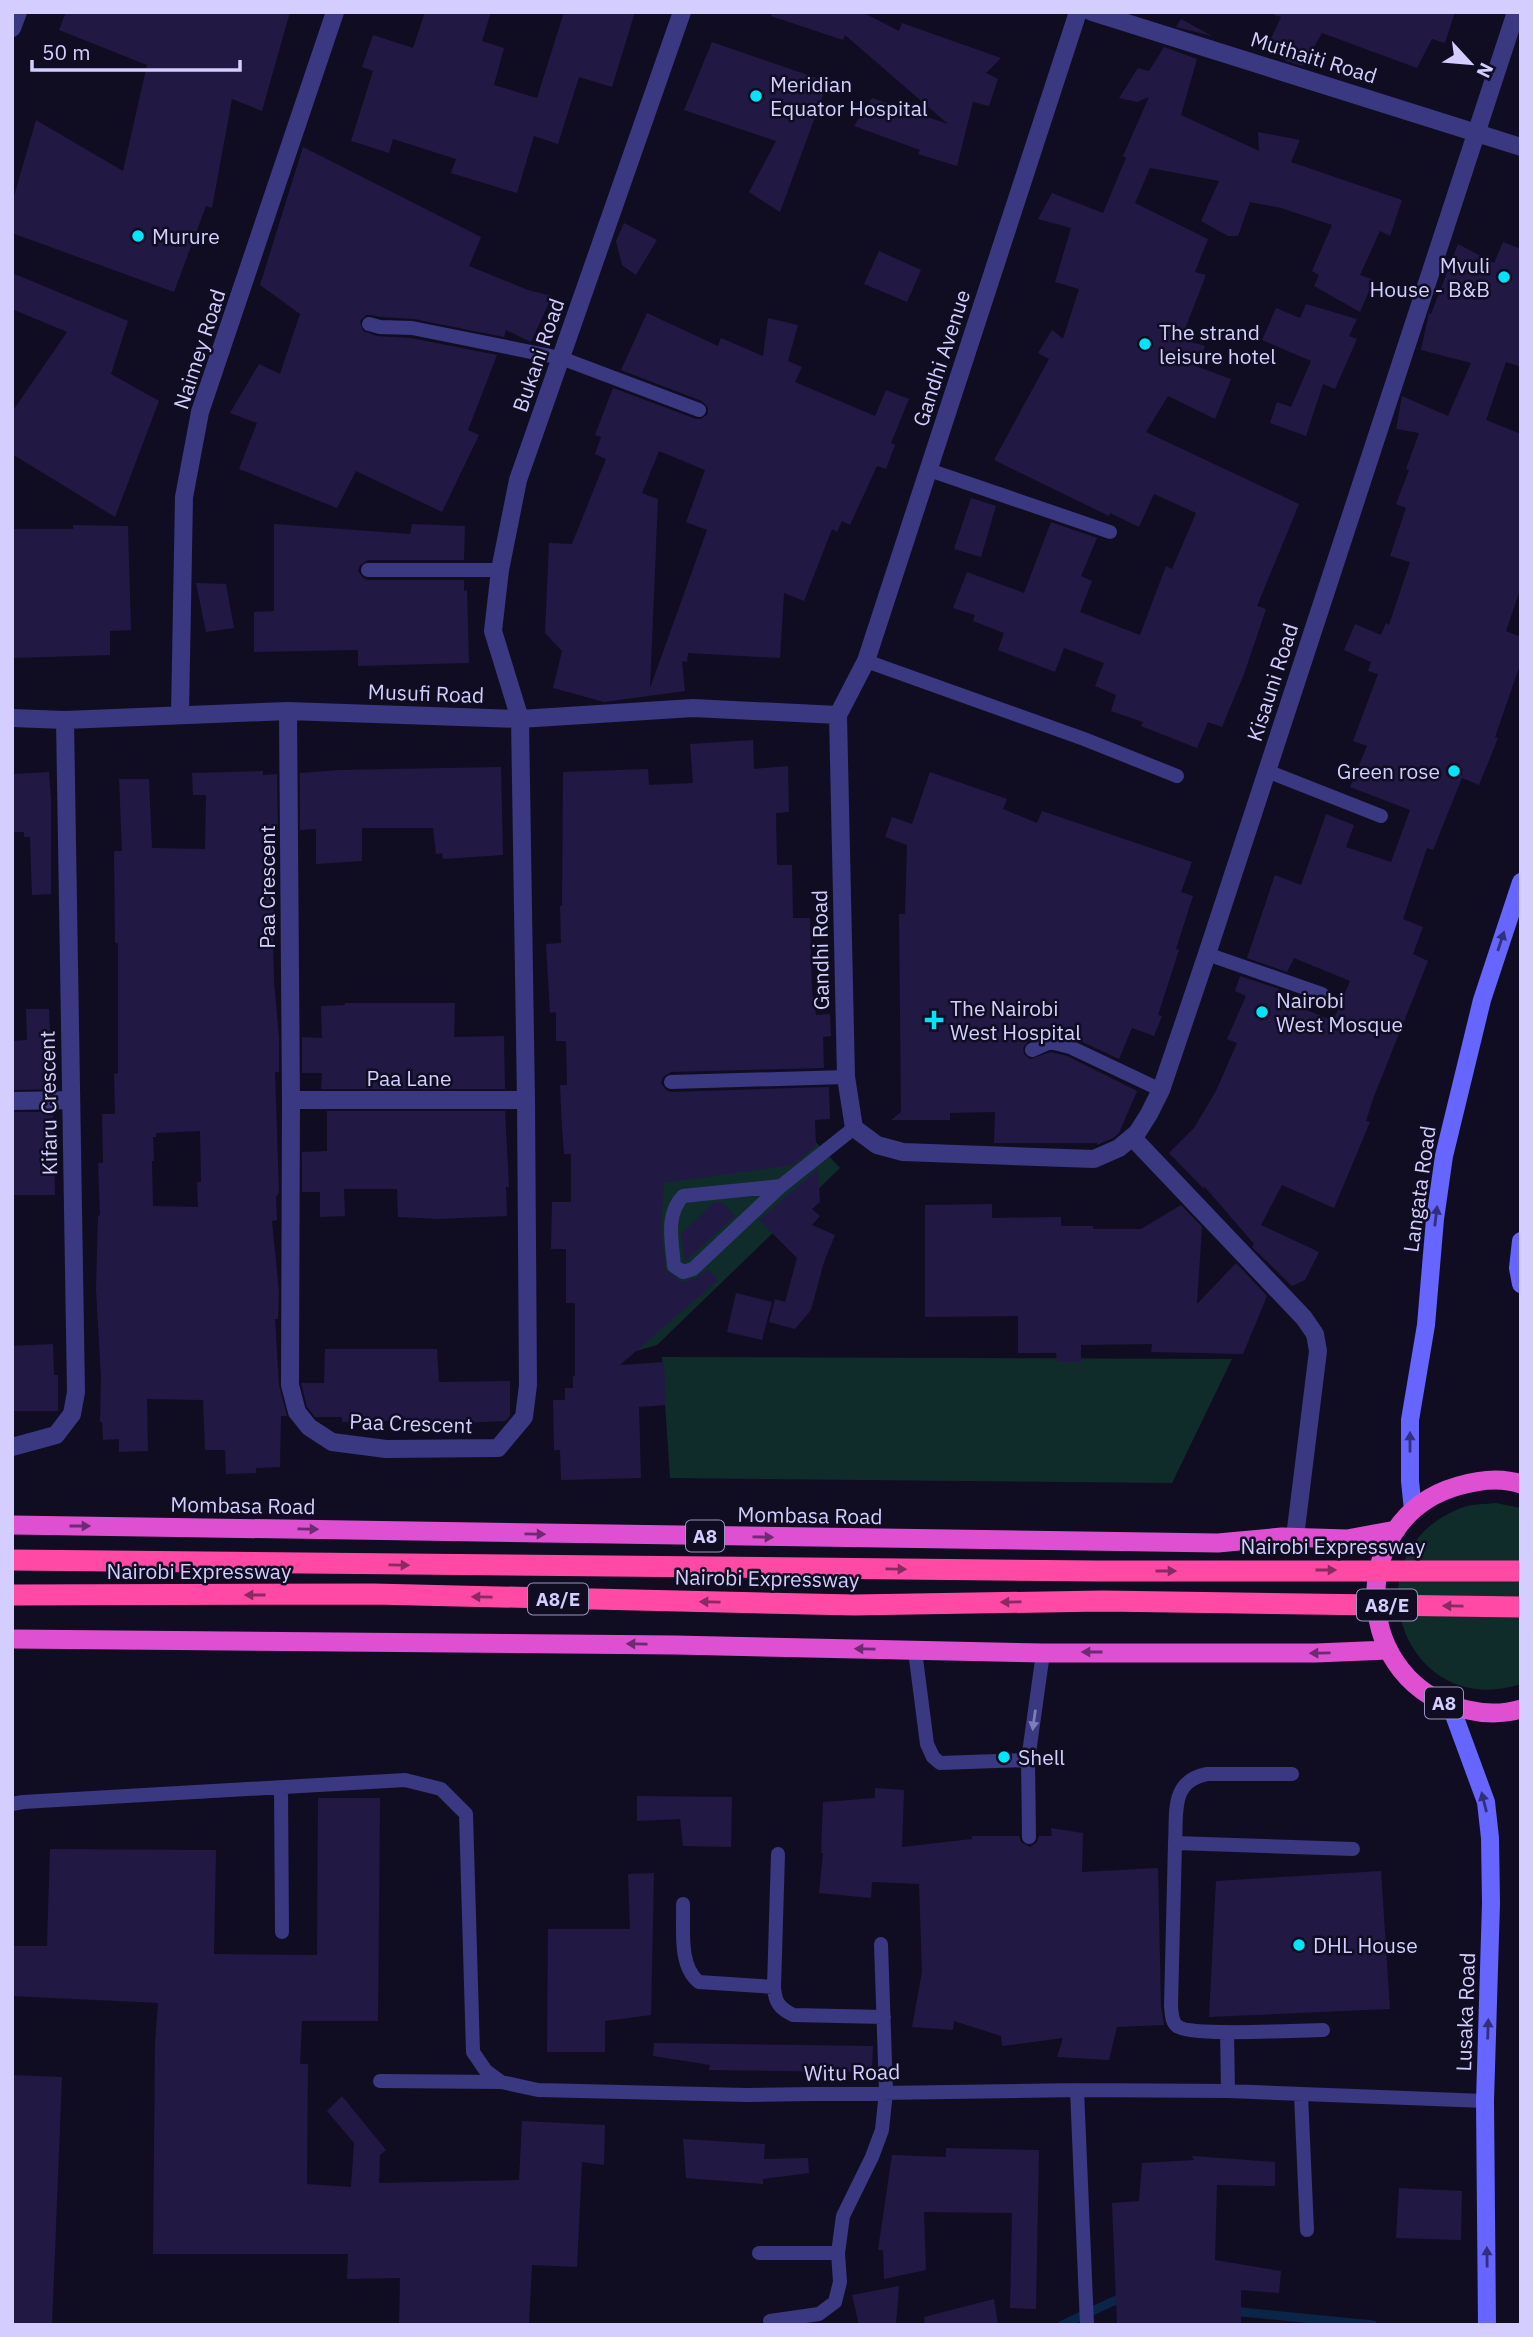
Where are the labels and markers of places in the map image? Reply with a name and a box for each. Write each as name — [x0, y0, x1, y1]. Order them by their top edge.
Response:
place label: Meridian Equator Hospital — [770, 70, 928, 122]
marker: Meridian Equator Hospital — [748, 88, 764, 104]
place label: Murure — [152, 222, 220, 250]
marker: Murure — [130, 228, 146, 244]
place label: Mvuli House - B&B — [1369, 251, 1490, 303]
marker: Mvuli House - B&B — [1496, 269, 1512, 285]
place label: The strand leisure hotel — [1159, 318, 1276, 370]
marker: The strand leisure hotel — [1137, 336, 1153, 352]
place label: Green rose — [1337, 757, 1440, 785]
marker: Green rose — [1446, 763, 1462, 779]
place label: Nairobi West Mosque — [1276, 986, 1403, 1038]
place label: The Nairobi West Hospital — [950, 994, 1081, 1046]
marker: Nairobi West Mosque — [1254, 1004, 1270, 1020]
marker: The Nairobi West Hospital — [924, 1010, 944, 1030]
place label: Shell — [1018, 1743, 1065, 1771]
marker: Shell — [996, 1749, 1012, 1765]
place label: DHL House — [1313, 1931, 1418, 1959]
marker: DHL House — [1291, 1937, 1307, 1953]

